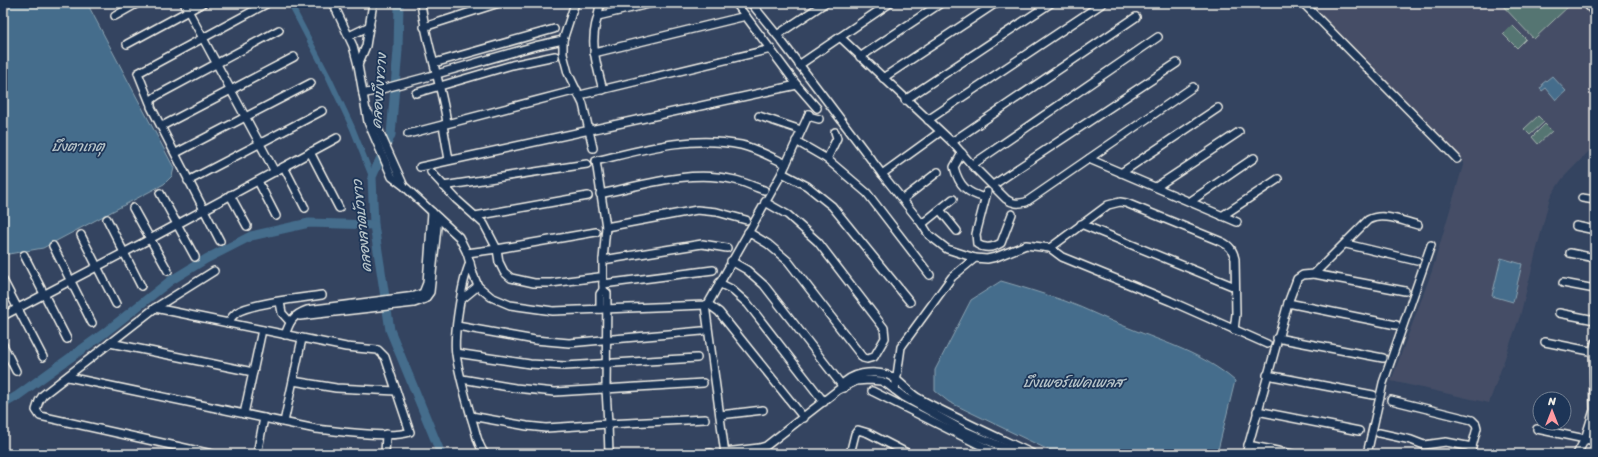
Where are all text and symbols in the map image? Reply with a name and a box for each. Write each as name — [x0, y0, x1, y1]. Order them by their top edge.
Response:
water label: คลองบึงขวาง — [364, 50, 394, 129]
water label: บึงตาเกตุ — [52, 134, 106, 159]
water label: คลองลาดบัวขาว — [344, 176, 379, 273]
water label: บึงเพอร์เฟคเพลส — [1023, 370, 1128, 395]
north arrow — [1532, 391, 1572, 431]
text: N — [1547, 392, 1556, 411]

